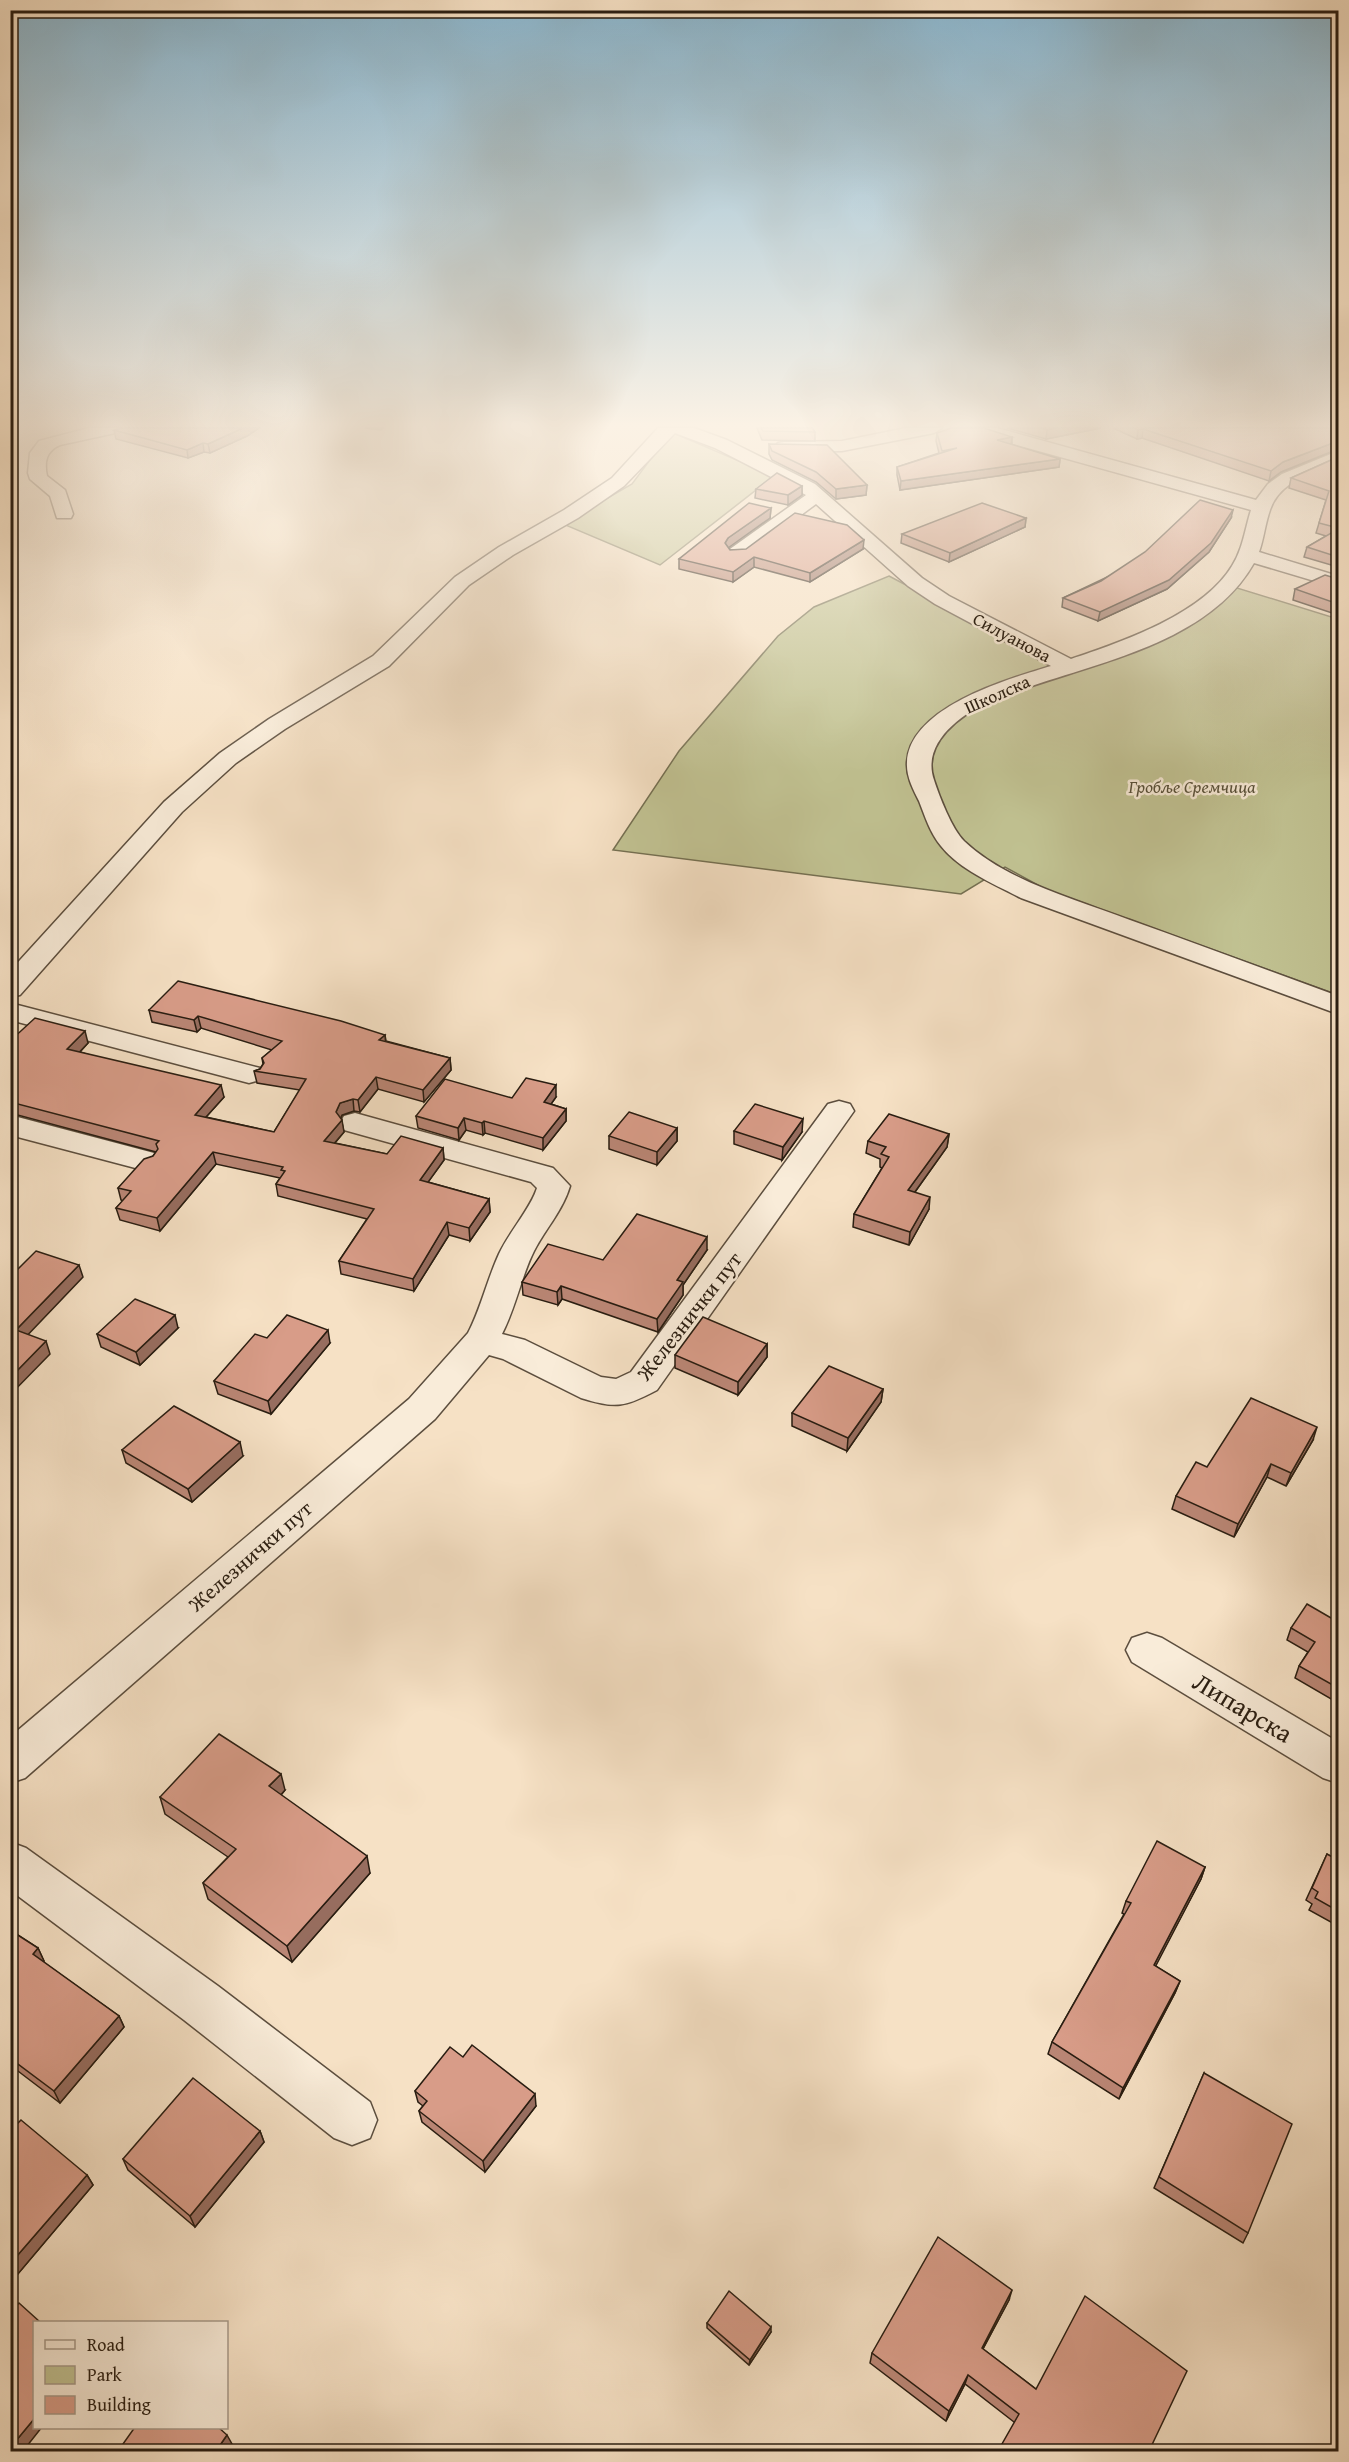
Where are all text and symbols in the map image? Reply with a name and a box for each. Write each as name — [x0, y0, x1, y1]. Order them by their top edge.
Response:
street label: Силуанова — [968, 605, 1056, 669]
street label: Школска — [960, 667, 1035, 720]
park label: Гробље Сремчица — [1127, 773, 1256, 800]
street label: Железнички пут — [628, 1245, 749, 1388]
street label: Железнички пут — [180, 1493, 319, 1619]
street label: Липарска — [1186, 1662, 1301, 1753]
legend — [33, 2321, 228, 2429]
text: Road — [87, 2331, 125, 2358]
text: Park — [87, 2361, 123, 2388]
text: Building — [87, 2391, 151, 2418]

